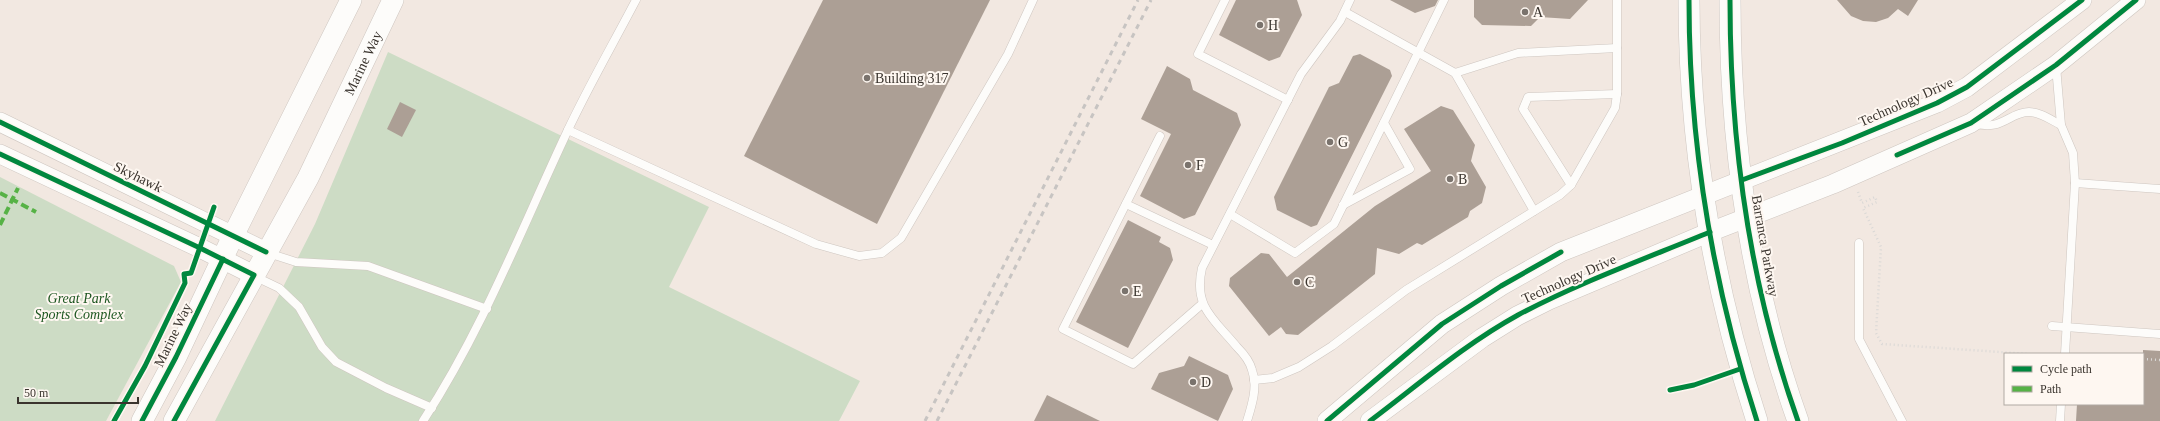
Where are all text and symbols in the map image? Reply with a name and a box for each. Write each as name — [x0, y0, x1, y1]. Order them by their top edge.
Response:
place label: A — [1533, 5, 1544, 20]
marker: A — [1520, 7, 1530, 17]
place label: H — [1268, 18, 1278, 33]
marker: H — [1255, 20, 1265, 30]
street label: Marine Way — [341, 29, 385, 97]
place label: Building 317 — [875, 71, 949, 86]
marker: Building 317 — [862, 73, 872, 83]
street label: Technology Drive — [1857, 75, 1955, 129]
place label: G — [1338, 135, 1348, 150]
marker: G — [1325, 137, 1335, 147]
place label: F — [1196, 158, 1204, 173]
street label: Skyhawk — [111, 159, 165, 195]
marker: F — [1183, 160, 1193, 170]
place label: B — [1458, 172, 1467, 187]
marker: B — [1445, 174, 1455, 184]
street label: Barranca Parkway — [1749, 194, 1781, 298]
street label: Technology Drive — [1520, 252, 1618, 306]
place label: C — [1305, 275, 1314, 290]
marker: C — [1292, 277, 1302, 287]
place label: E — [1133, 284, 1142, 299]
marker: E — [1120, 286, 1130, 296]
park label: Great Park Sports Complex — [34, 291, 124, 322]
street label: Marine Way — [151, 301, 195, 369]
legend — [2004, 353, 2144, 405]
text: Cycle path — [2040, 362, 2092, 376]
place label: D — [1201, 375, 1211, 390]
marker: D — [1188, 377, 1198, 387]
scale bar — [18, 379, 138, 405]
text: Path — [2040, 382, 2061, 396]
text: 50 m — [24, 386, 49, 400]

